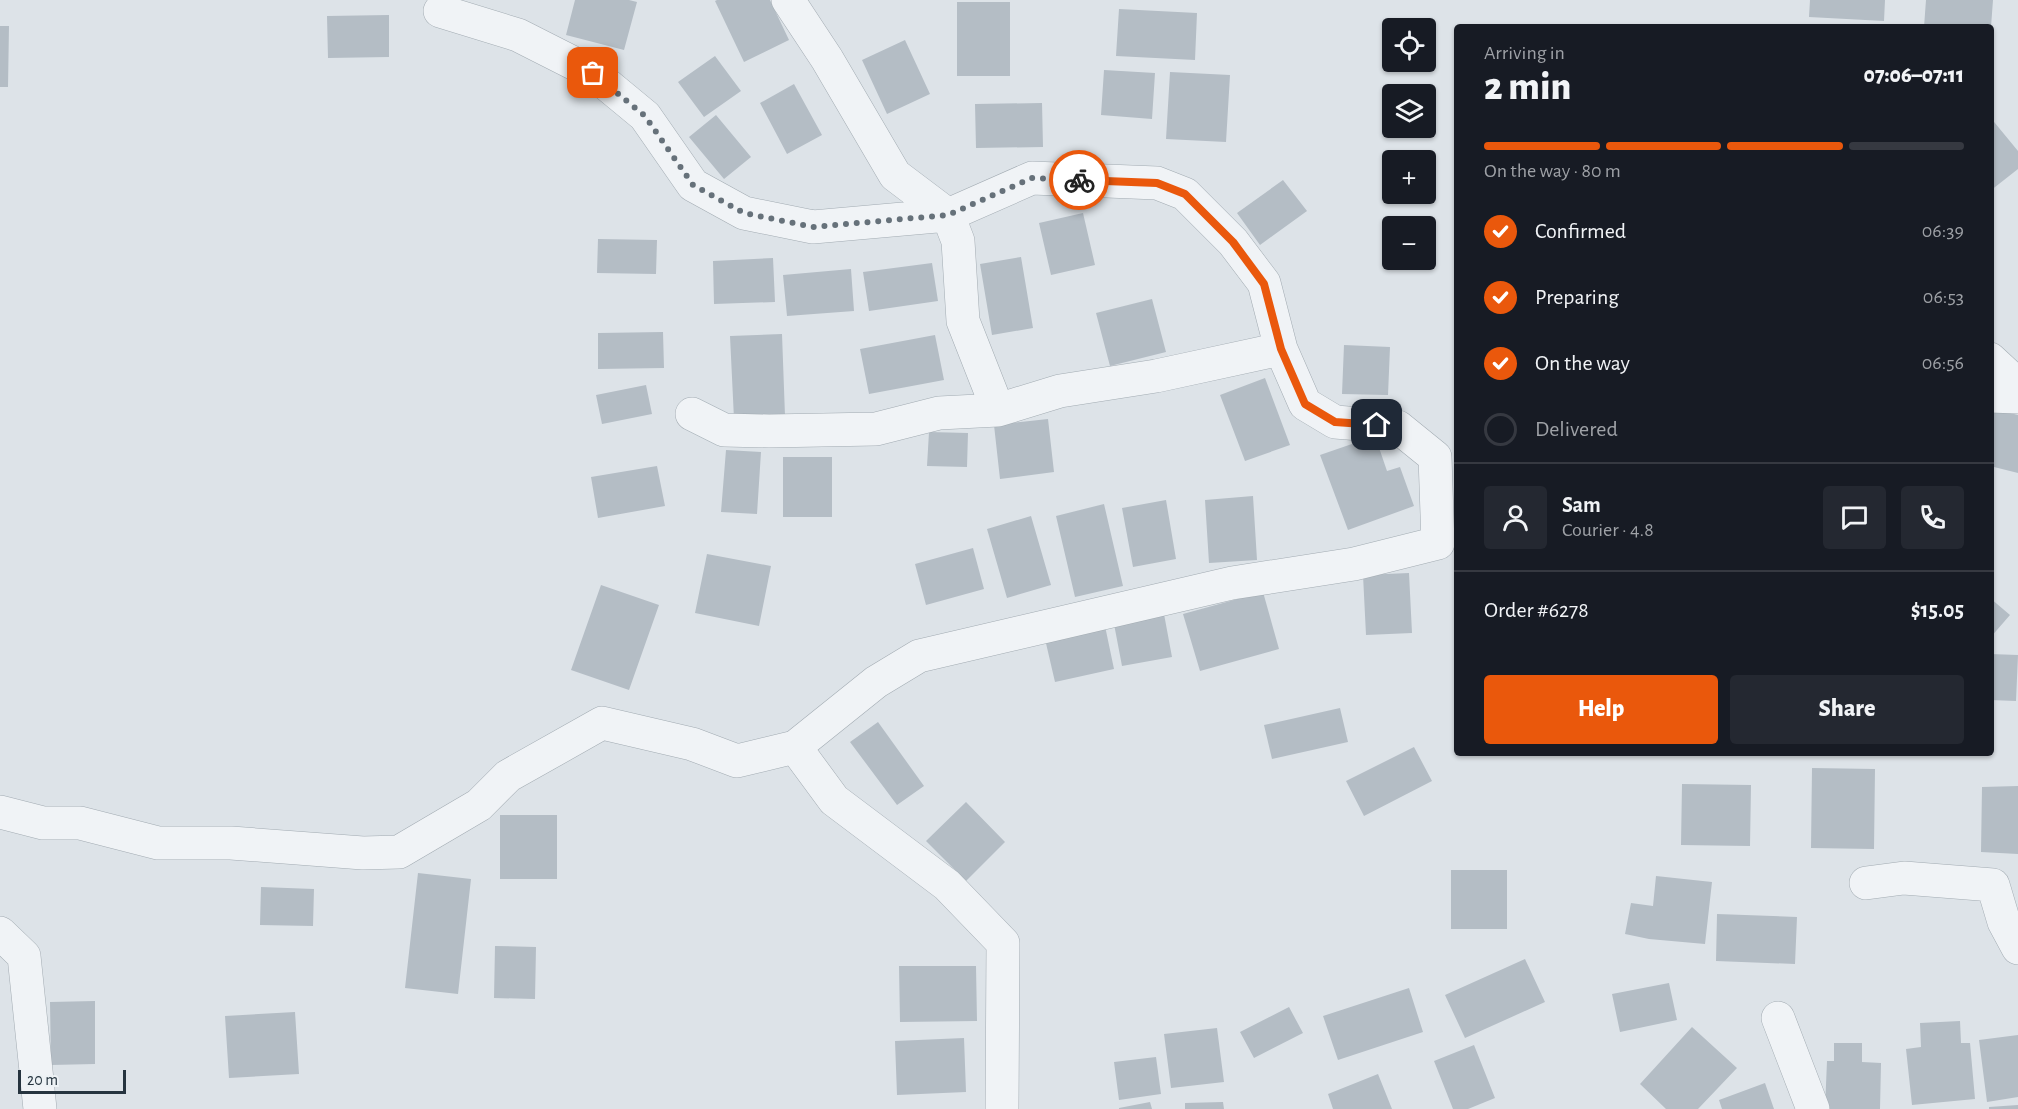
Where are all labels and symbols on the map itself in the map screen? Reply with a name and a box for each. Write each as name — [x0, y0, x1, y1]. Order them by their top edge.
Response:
pin — [567, 47, 618, 98]
courier — [1049, 150, 1109, 210]
pin — [1351, 399, 1402, 450]
scale bar — [18, 1067, 126, 1094]

